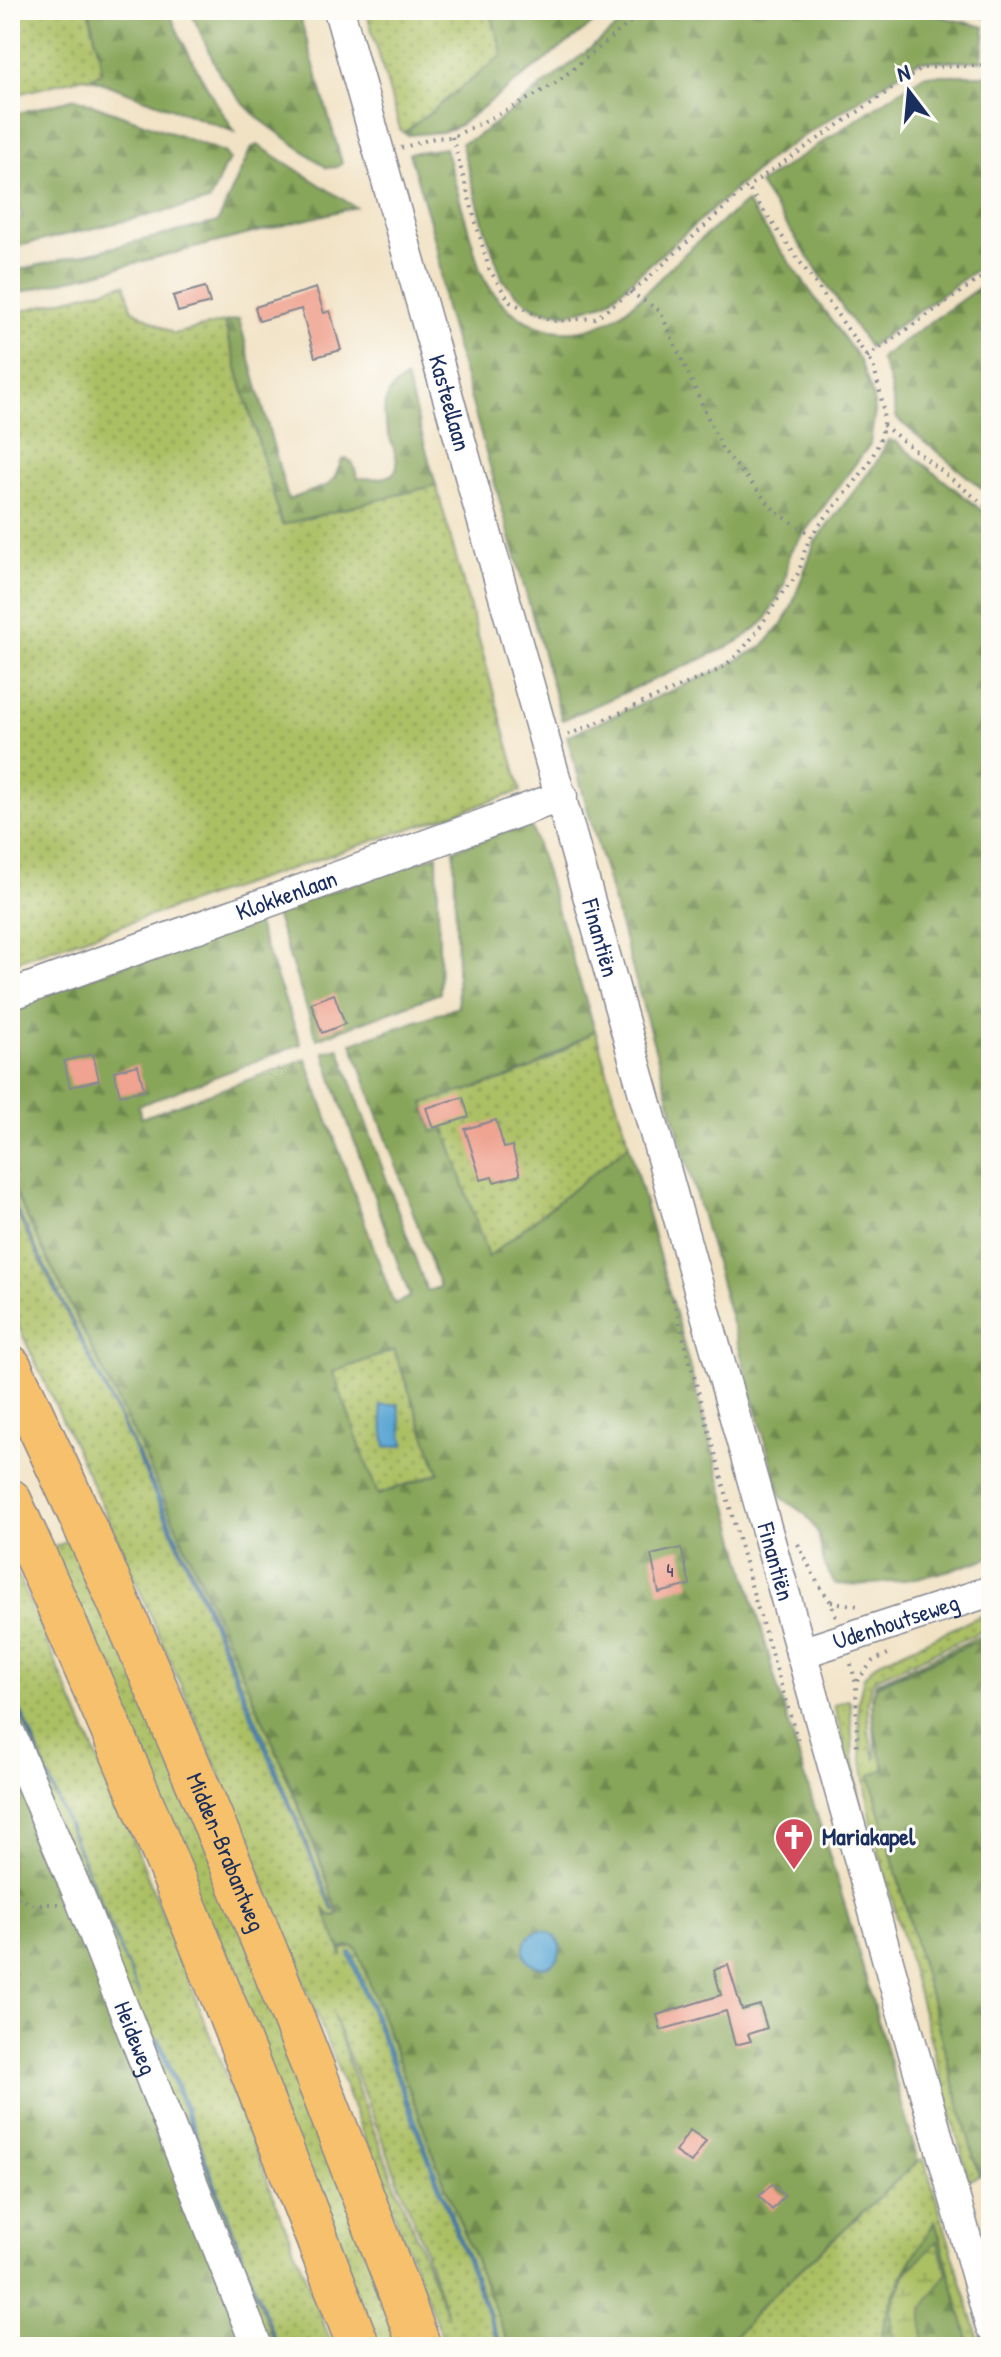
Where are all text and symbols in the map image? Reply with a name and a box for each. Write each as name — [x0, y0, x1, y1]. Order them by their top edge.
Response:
north arrow — [869, 52, 949, 132]
text: N — [894, 57, 914, 89]
street label: Kasteellaan — [422, 351, 479, 454]
street label: Klokkenlaan — [231, 861, 341, 927]
street label: Finantiën — [575, 894, 627, 980]
street label: Finantiën — [750, 1518, 803, 1604]
house number: 4 — [666, 1556, 674, 1583]
street label: Udenhoutseweg — [829, 1586, 963, 1657]
street label: Midden-Brabantweg — [179, 1767, 274, 1936]
church icon: Mariakapel — [773, 1816, 815, 1871]
place label: Mariakapel — [822, 1820, 916, 1853]
street label: Heideweg — [107, 1996, 165, 2079]

